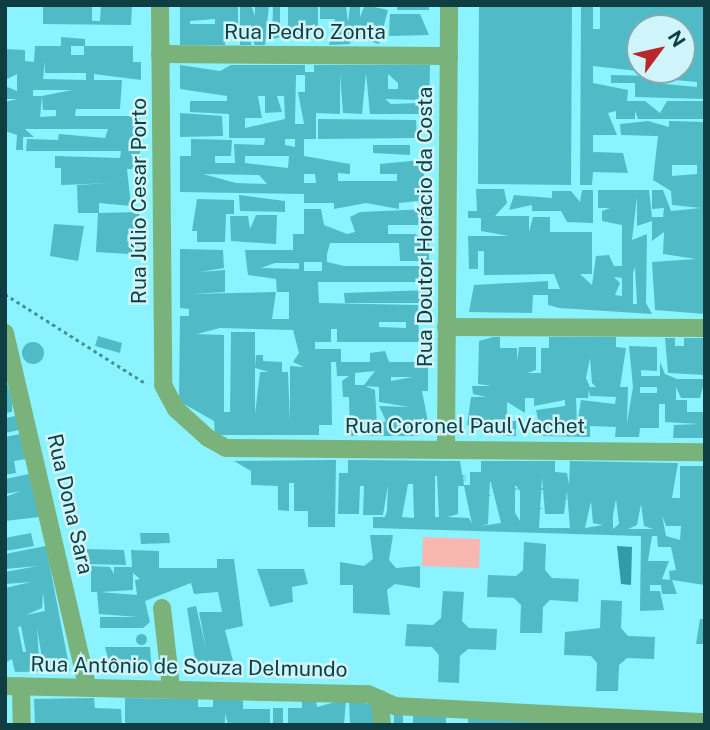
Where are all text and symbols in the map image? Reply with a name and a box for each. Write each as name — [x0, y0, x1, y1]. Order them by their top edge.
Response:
north arrow — [626, 14, 696, 84]
street label: Rua Pedro Zonta — [224, 19, 386, 45]
text: N — [664, 26, 690, 51]
street label: Rua Doutor Horácio da Costa — [412, 87, 438, 367]
street label: Rua Júlio Cesar Porto — [126, 98, 152, 304]
street label: Rua Coronel Paul Vachet — [345, 413, 585, 439]
street label: Rua Dona Sara — [42, 431, 98, 577]
street label: Rua Antônio de Souza Delmundo — [30, 652, 348, 682]

